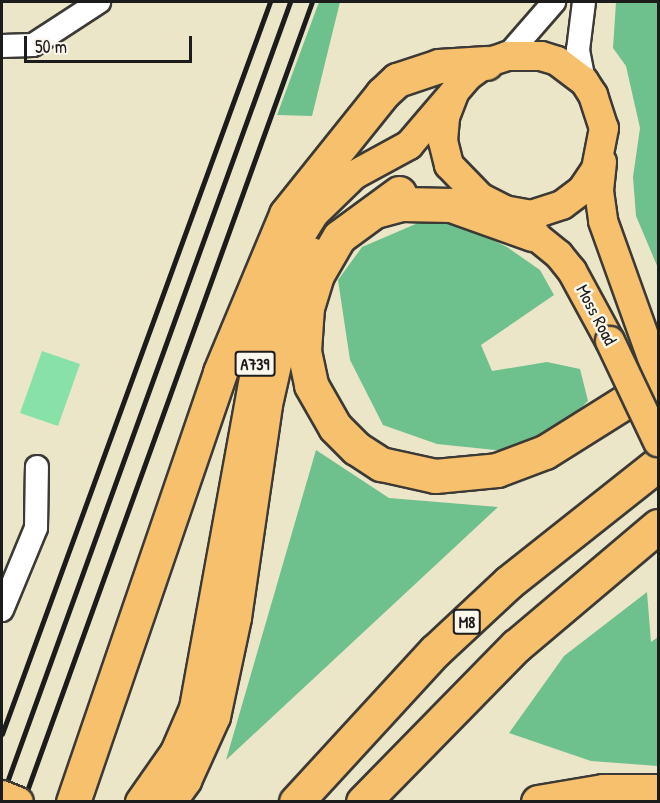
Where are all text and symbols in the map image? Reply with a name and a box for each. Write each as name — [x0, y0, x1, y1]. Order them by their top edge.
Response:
scale bar — [27, 24, 195, 62]
text: 50 m — [35, 34, 67, 59]
street label: Moss Road — [571, 281, 621, 349]
road number: A739 — [234, 351, 276, 377]
road number: M8 — [452, 609, 482, 635]

